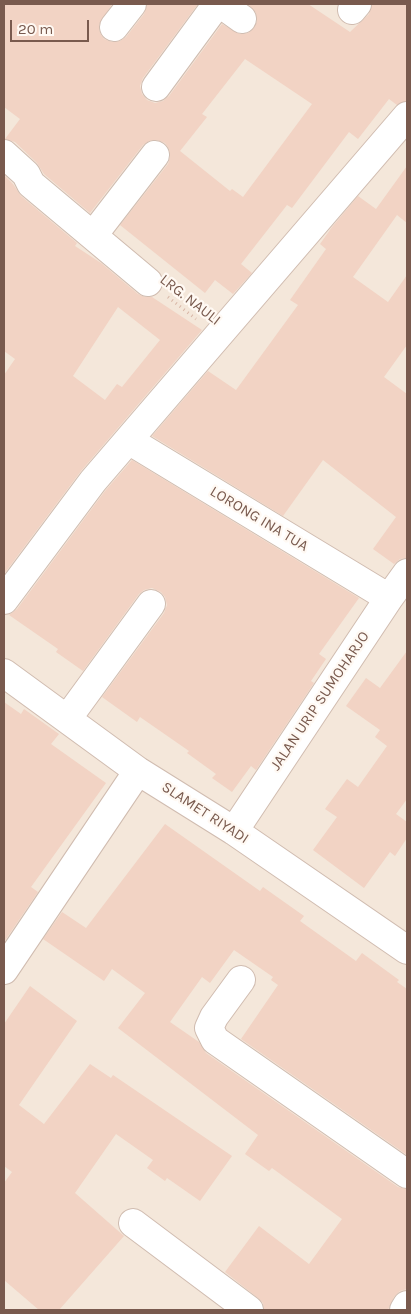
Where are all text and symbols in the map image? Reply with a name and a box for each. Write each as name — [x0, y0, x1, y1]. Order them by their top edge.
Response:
scale bar — [12, 10, 91, 42]
text: 20 m — [18, 20, 53, 38]
street label: LRG. NAULI — [156, 271, 224, 329]
street label: LORONG INA TUA — [207, 483, 311, 555]
street label: JALAN URIP SUMOHARJO — [267, 628, 373, 774]
street label: SLAMET RIYADI — [158, 778, 252, 848]

